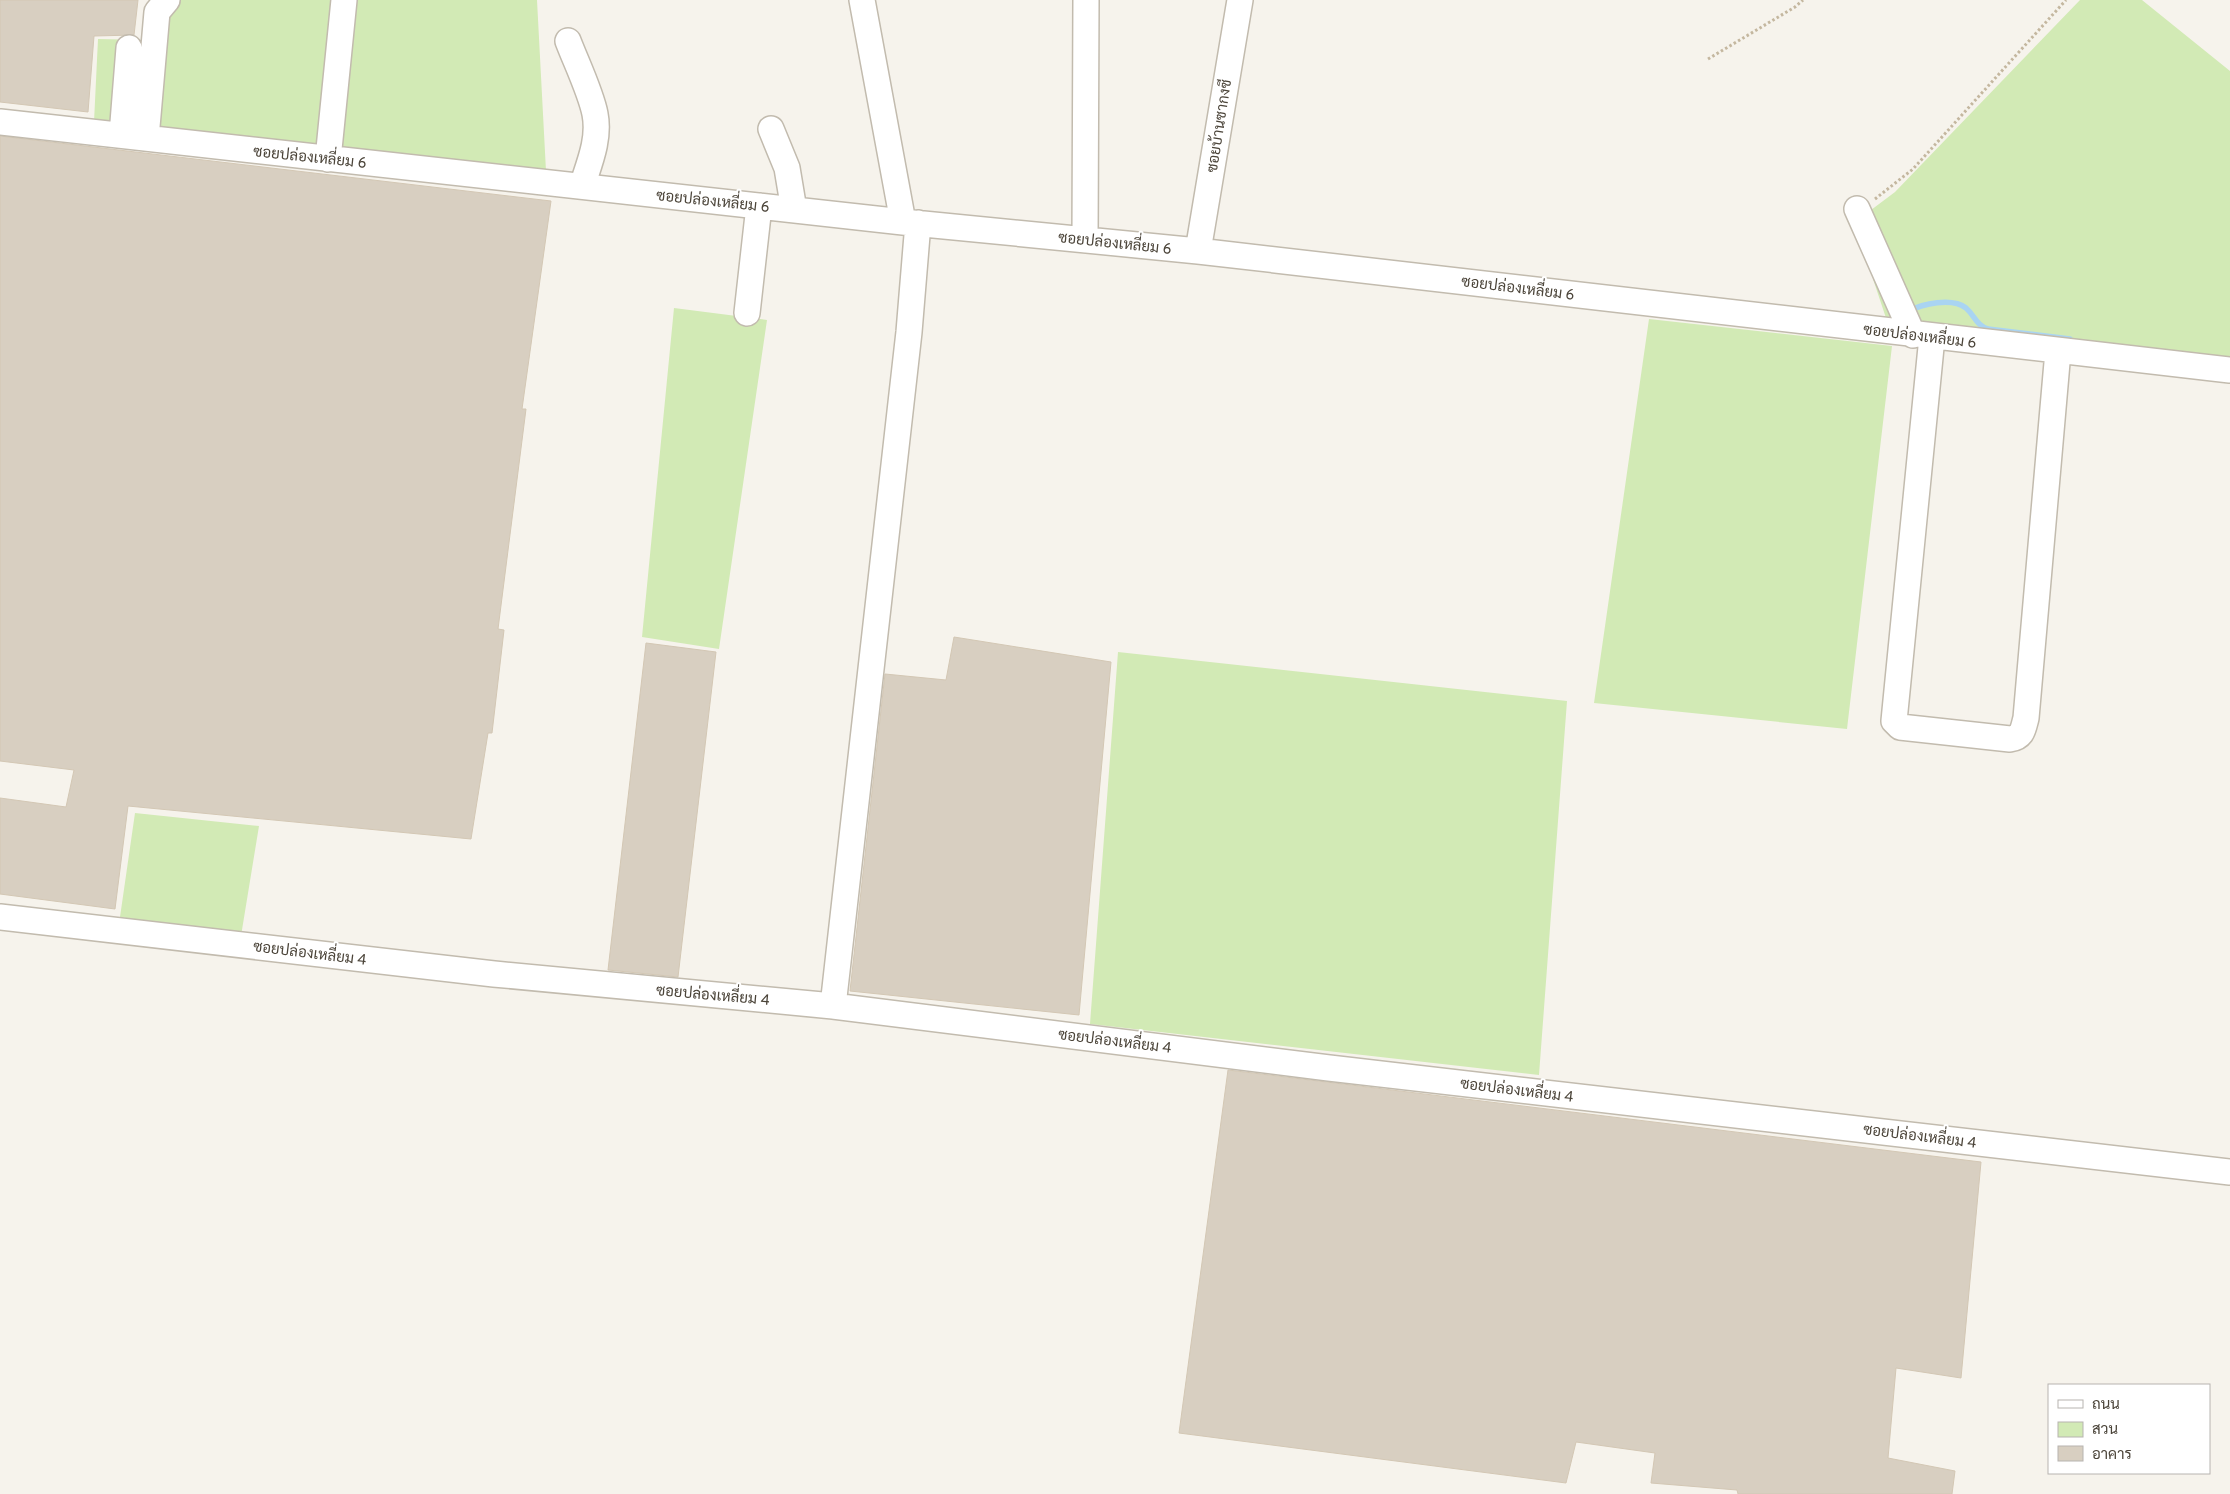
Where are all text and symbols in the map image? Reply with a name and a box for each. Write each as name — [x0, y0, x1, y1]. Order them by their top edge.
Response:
street label: ซอยบ้านซากงซี — [1202, 78, 1237, 174]
street label: ซอยปล่องเหลี่ยม 6 — [252, 136, 368, 174]
street label: ซอยปล่องเหลี่ยม 6 — [655, 180, 771, 218]
street label: ซอยปล่องเหลี่ยม 6 — [1057, 222, 1173, 260]
street label: ซอยปล่องเหลี่ยม 6 — [1460, 266, 1576, 306]
street label: ซอยปล่องเหลี่ยม 6 — [1862, 314, 1978, 354]
street label: ซอยปล่องเหลี่ยม 4 — [252, 931, 369, 971]
street label: ซอยปล่องเหลี่ยม 4 — [655, 975, 771, 1011]
street label: ซอยปล่องเหลี่ยม 4 — [1057, 1019, 1174, 1059]
street label: ซอยปล่องเหลี่ยม 4 — [1459, 1068, 1576, 1108]
street label: ซอยปล่องเหลี่ยม 4 — [1862, 1114, 1979, 1154]
legend — [2048, 1384, 2210, 1474]
text: ถนน — [2092, 1396, 2120, 1415]
text: สวน — [2092, 1421, 2118, 1440]
text: อาคาร — [2092, 1446, 2132, 1465]

